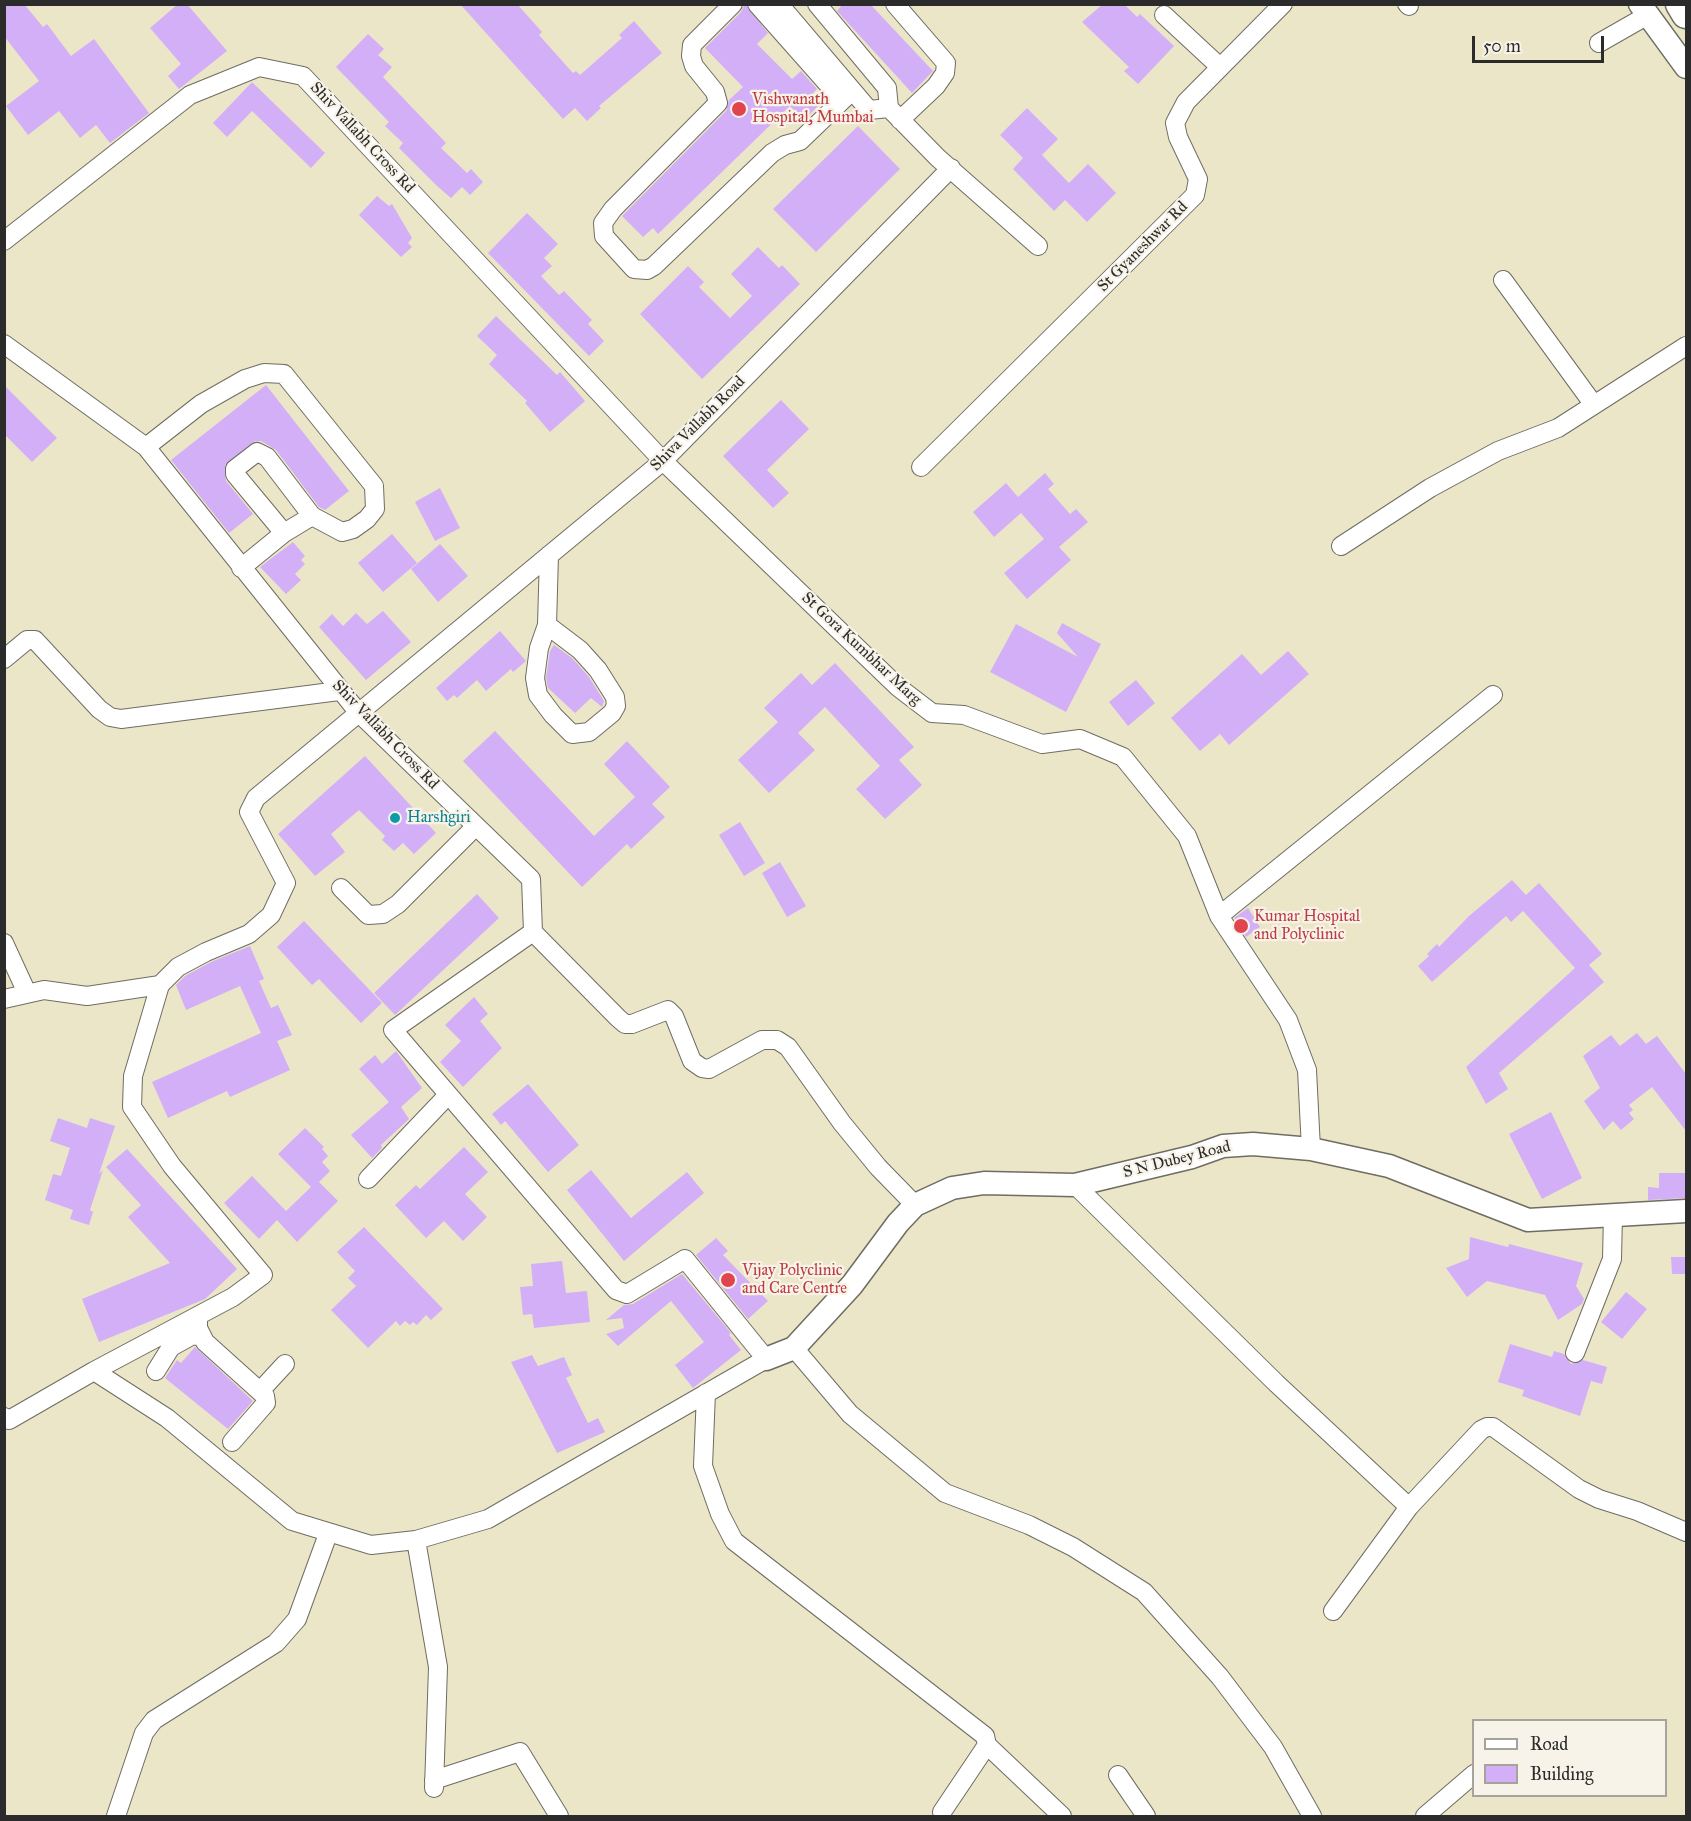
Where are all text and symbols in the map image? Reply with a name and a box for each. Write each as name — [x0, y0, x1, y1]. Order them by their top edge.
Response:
scale bar — [1475, 24, 1607, 62]
text: 50 m — [1483, 35, 1521, 57]
street label: Shiv Vallabh Cross Rd — [306, 78, 418, 198]
place label: Vishwanath Hospital, Mumbai — [752, 90, 874, 128]
marker: Vishwanath Hospital, Mumbai — [730, 100, 748, 118]
street label: St Gyaneshwar Rd — [1094, 198, 1192, 296]
street label: Shiva Vallabh Road — [647, 373, 749, 475]
street label: St Gora Kumbhar Marg — [797, 589, 925, 709]
street label: Shiv Vallabh Cross Rd — [328, 676, 442, 794]
place label: Harshgiri — [407, 808, 471, 828]
marker: Harshgiri — [388, 811, 402, 825]
place label: Kumar Hospital and Polyclinic — [1254, 907, 1360, 945]
marker: Kumar Hospital and Polyclinic — [1232, 917, 1250, 935]
street label: S N Dubey Road — [1121, 1137, 1233, 1183]
place label: Vijay Polyclinic and Care Centre — [742, 1261, 847, 1299]
marker: Vijay Polyclinic and Care Centre — [719, 1271, 737, 1289]
legend — [1472, 1719, 1667, 1797]
text: Road — [1530, 1733, 1568, 1755]
text: Building — [1530, 1763, 1593, 1785]

